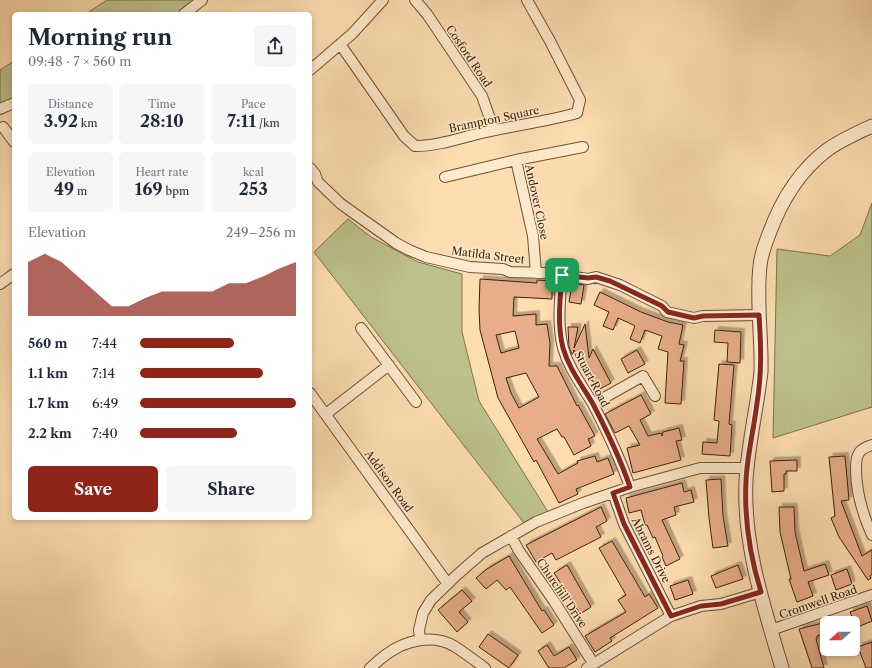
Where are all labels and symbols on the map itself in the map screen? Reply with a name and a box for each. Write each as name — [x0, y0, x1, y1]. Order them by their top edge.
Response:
street label: Cosford Road — [443, 22, 495, 90]
street label: Brampton Square — [448, 103, 540, 135]
street label: Andover Close — [522, 162, 552, 241]
street label: Matilda Street — [451, 244, 526, 266]
pin — [545, 258, 579, 292]
street label: Stuart Road — [571, 348, 613, 410]
street label: Addison Road — [361, 446, 416, 515]
street label: Abrams Drive — [628, 514, 674, 585]
street label: Churchill Drive — [534, 556, 590, 630]
street label: Cromwell Road — [777, 582, 859, 622]
north arrow — [820, 616, 860, 656]

